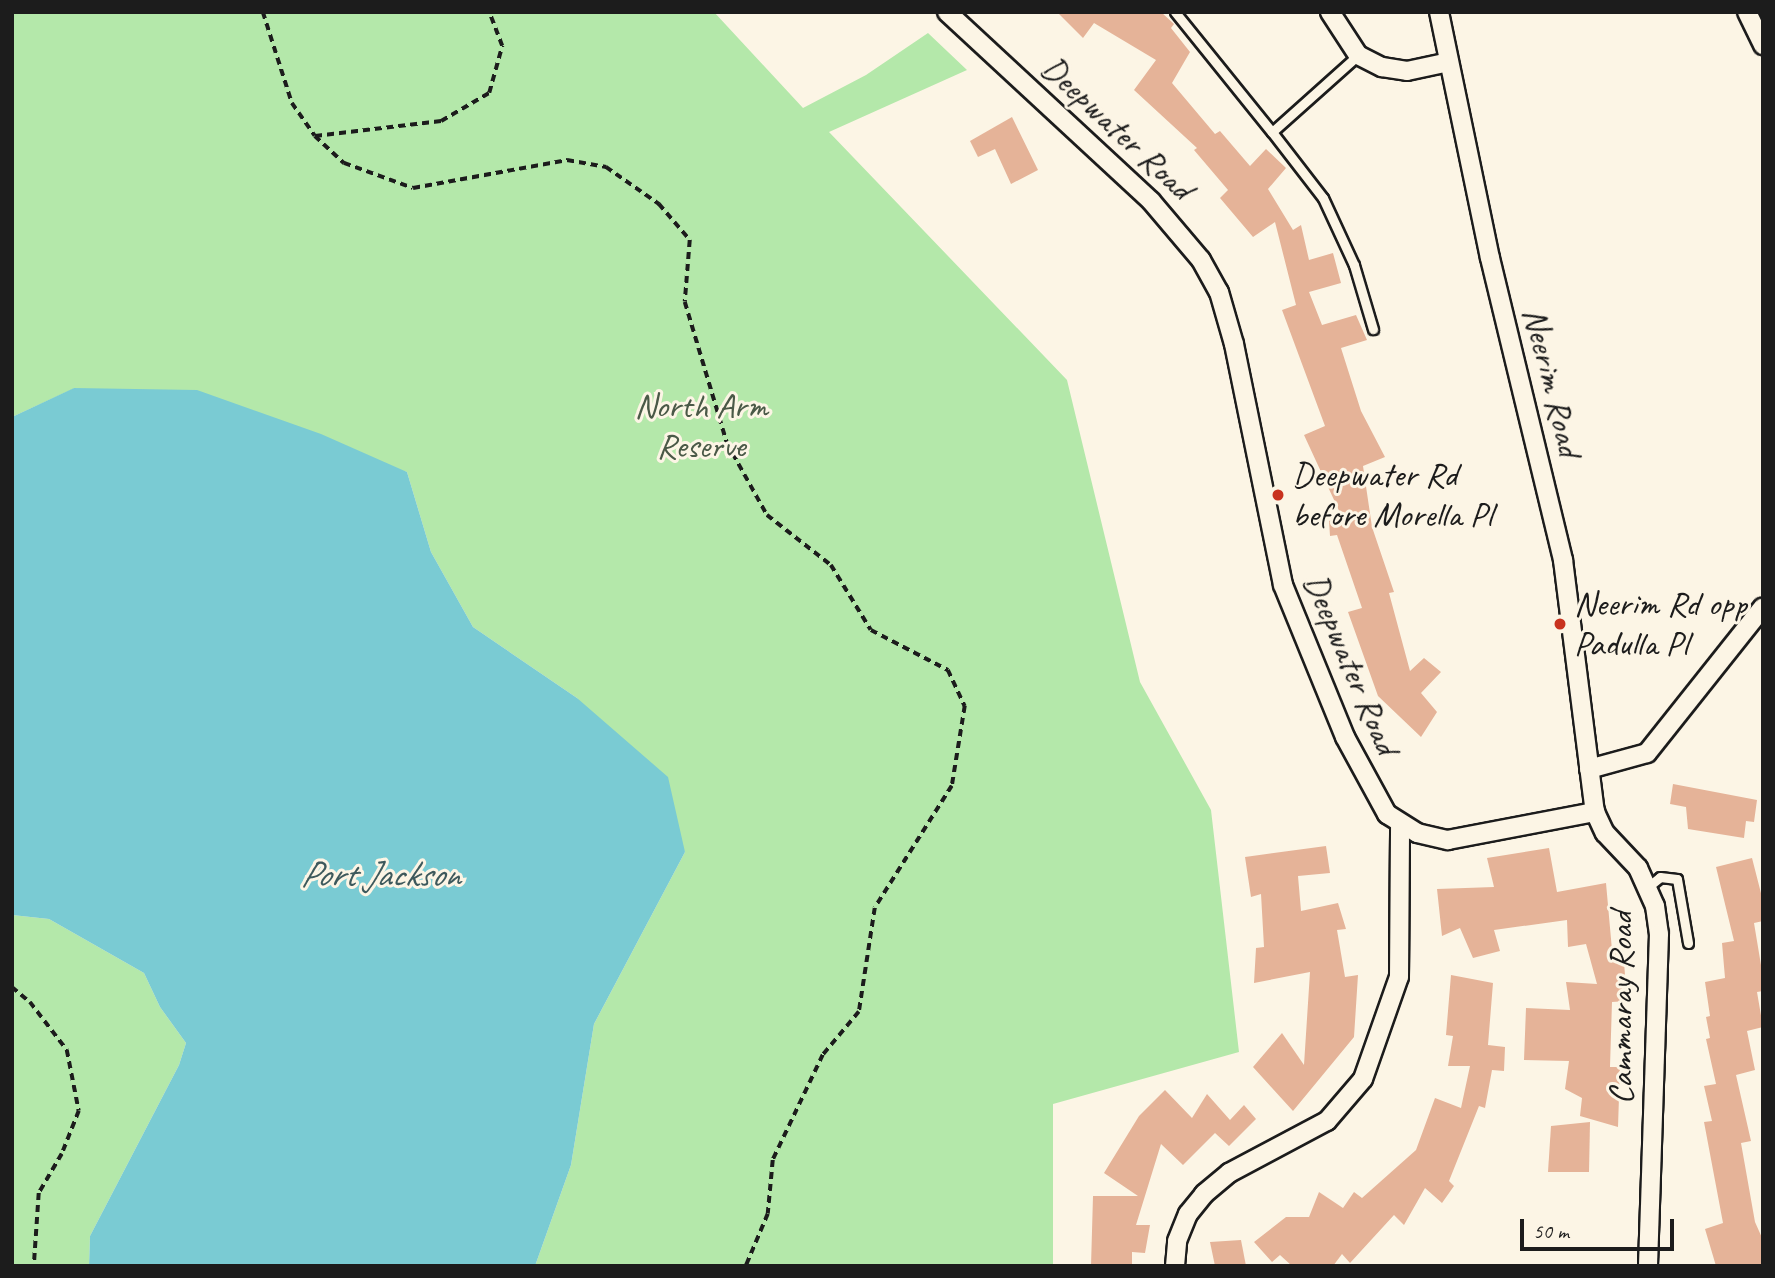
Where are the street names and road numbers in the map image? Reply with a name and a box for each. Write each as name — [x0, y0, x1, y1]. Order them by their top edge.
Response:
street label: Deepwater Road — [1033, 47, 1201, 209]
street label: Neerim Road — [1513, 303, 1591, 461]
street label: Deepwater Road — [1294, 568, 1408, 760]
street label: Cammaray Road — [1600, 912, 1642, 1104]

